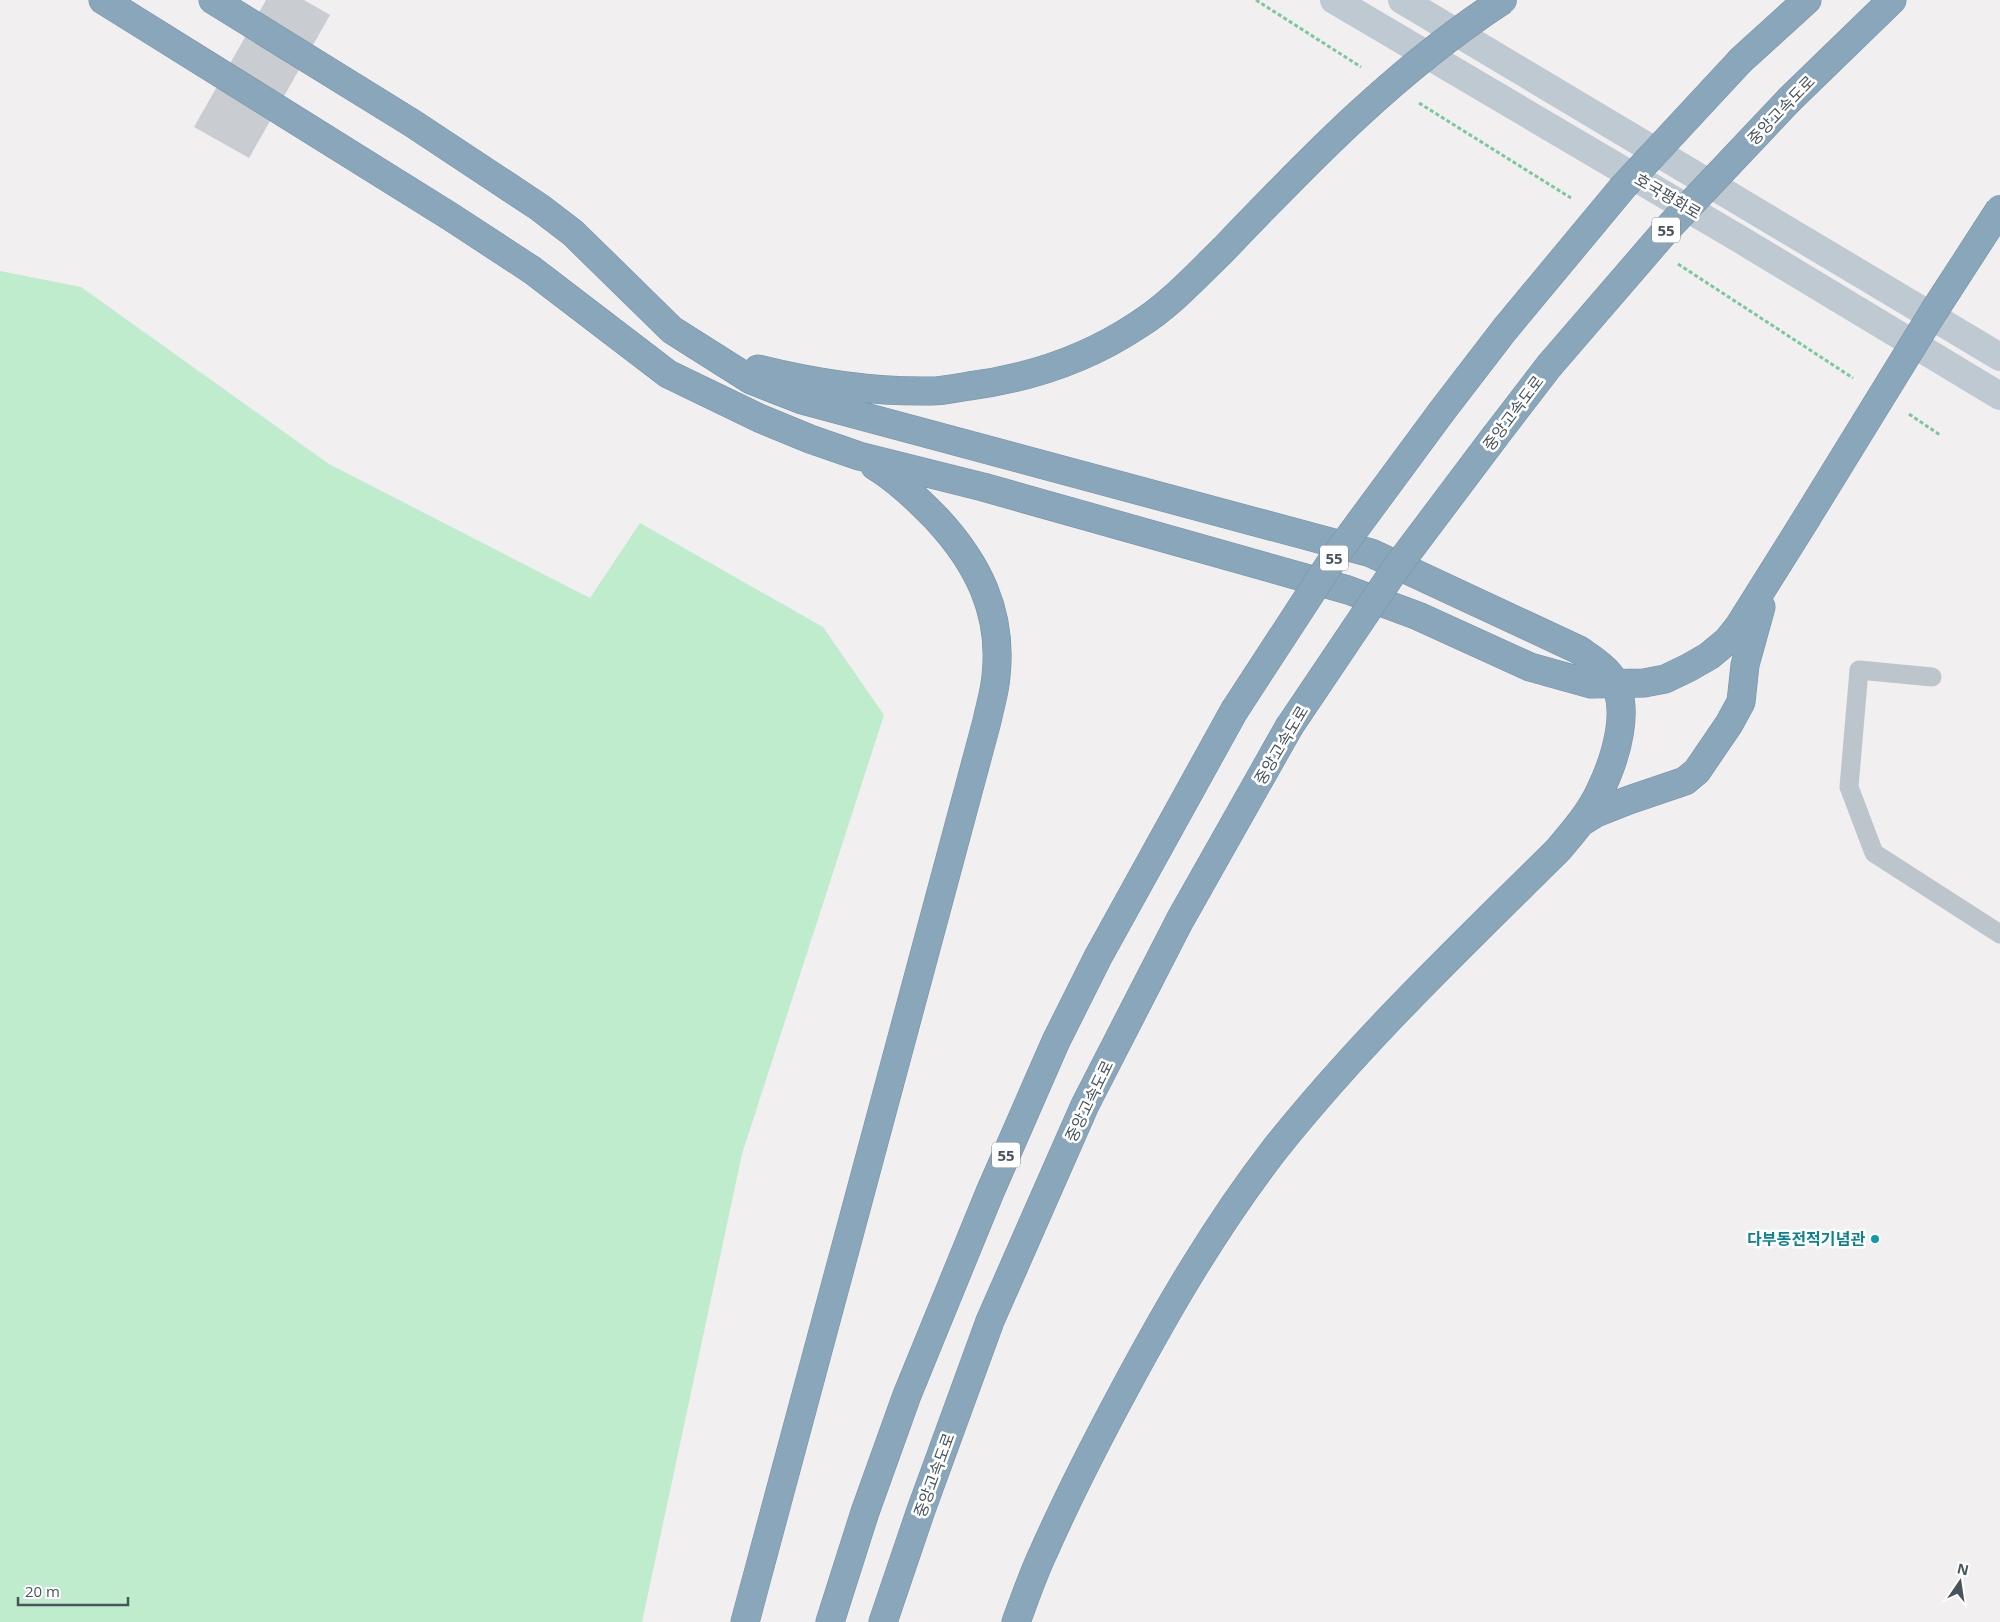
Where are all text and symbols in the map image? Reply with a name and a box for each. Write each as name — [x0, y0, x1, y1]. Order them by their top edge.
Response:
street label: 중앙고속도로 — [1742, 70, 1820, 149]
street label: 호국평화로 — [1631, 168, 1706, 224]
road number: 55 — [1652, 218, 1680, 242]
street label: 중앙고속도로 — [1478, 371, 1549, 455]
road number: 55 — [1320, 546, 1348, 570]
street label: 중앙고속도로 — [1249, 701, 1313, 789]
street label: 중앙고속도로 — [1060, 1056, 1118, 1146]
road number: 55 — [992, 1142, 1020, 1168]
place label: 다부동전적기념관 — [1747, 1228, 1865, 1250]
marker: 다부동전적기념관 — [1869, 1233, 1881, 1245]
street label: 중앙고속도로 — [909, 1429, 960, 1520]
north arrow — [1935, 1557, 1985, 1607]
text: N — [1955, 1558, 1971, 1579]
scale bar — [18, 1574, 128, 1606]
text: 20 m — [25, 1581, 60, 1601]

